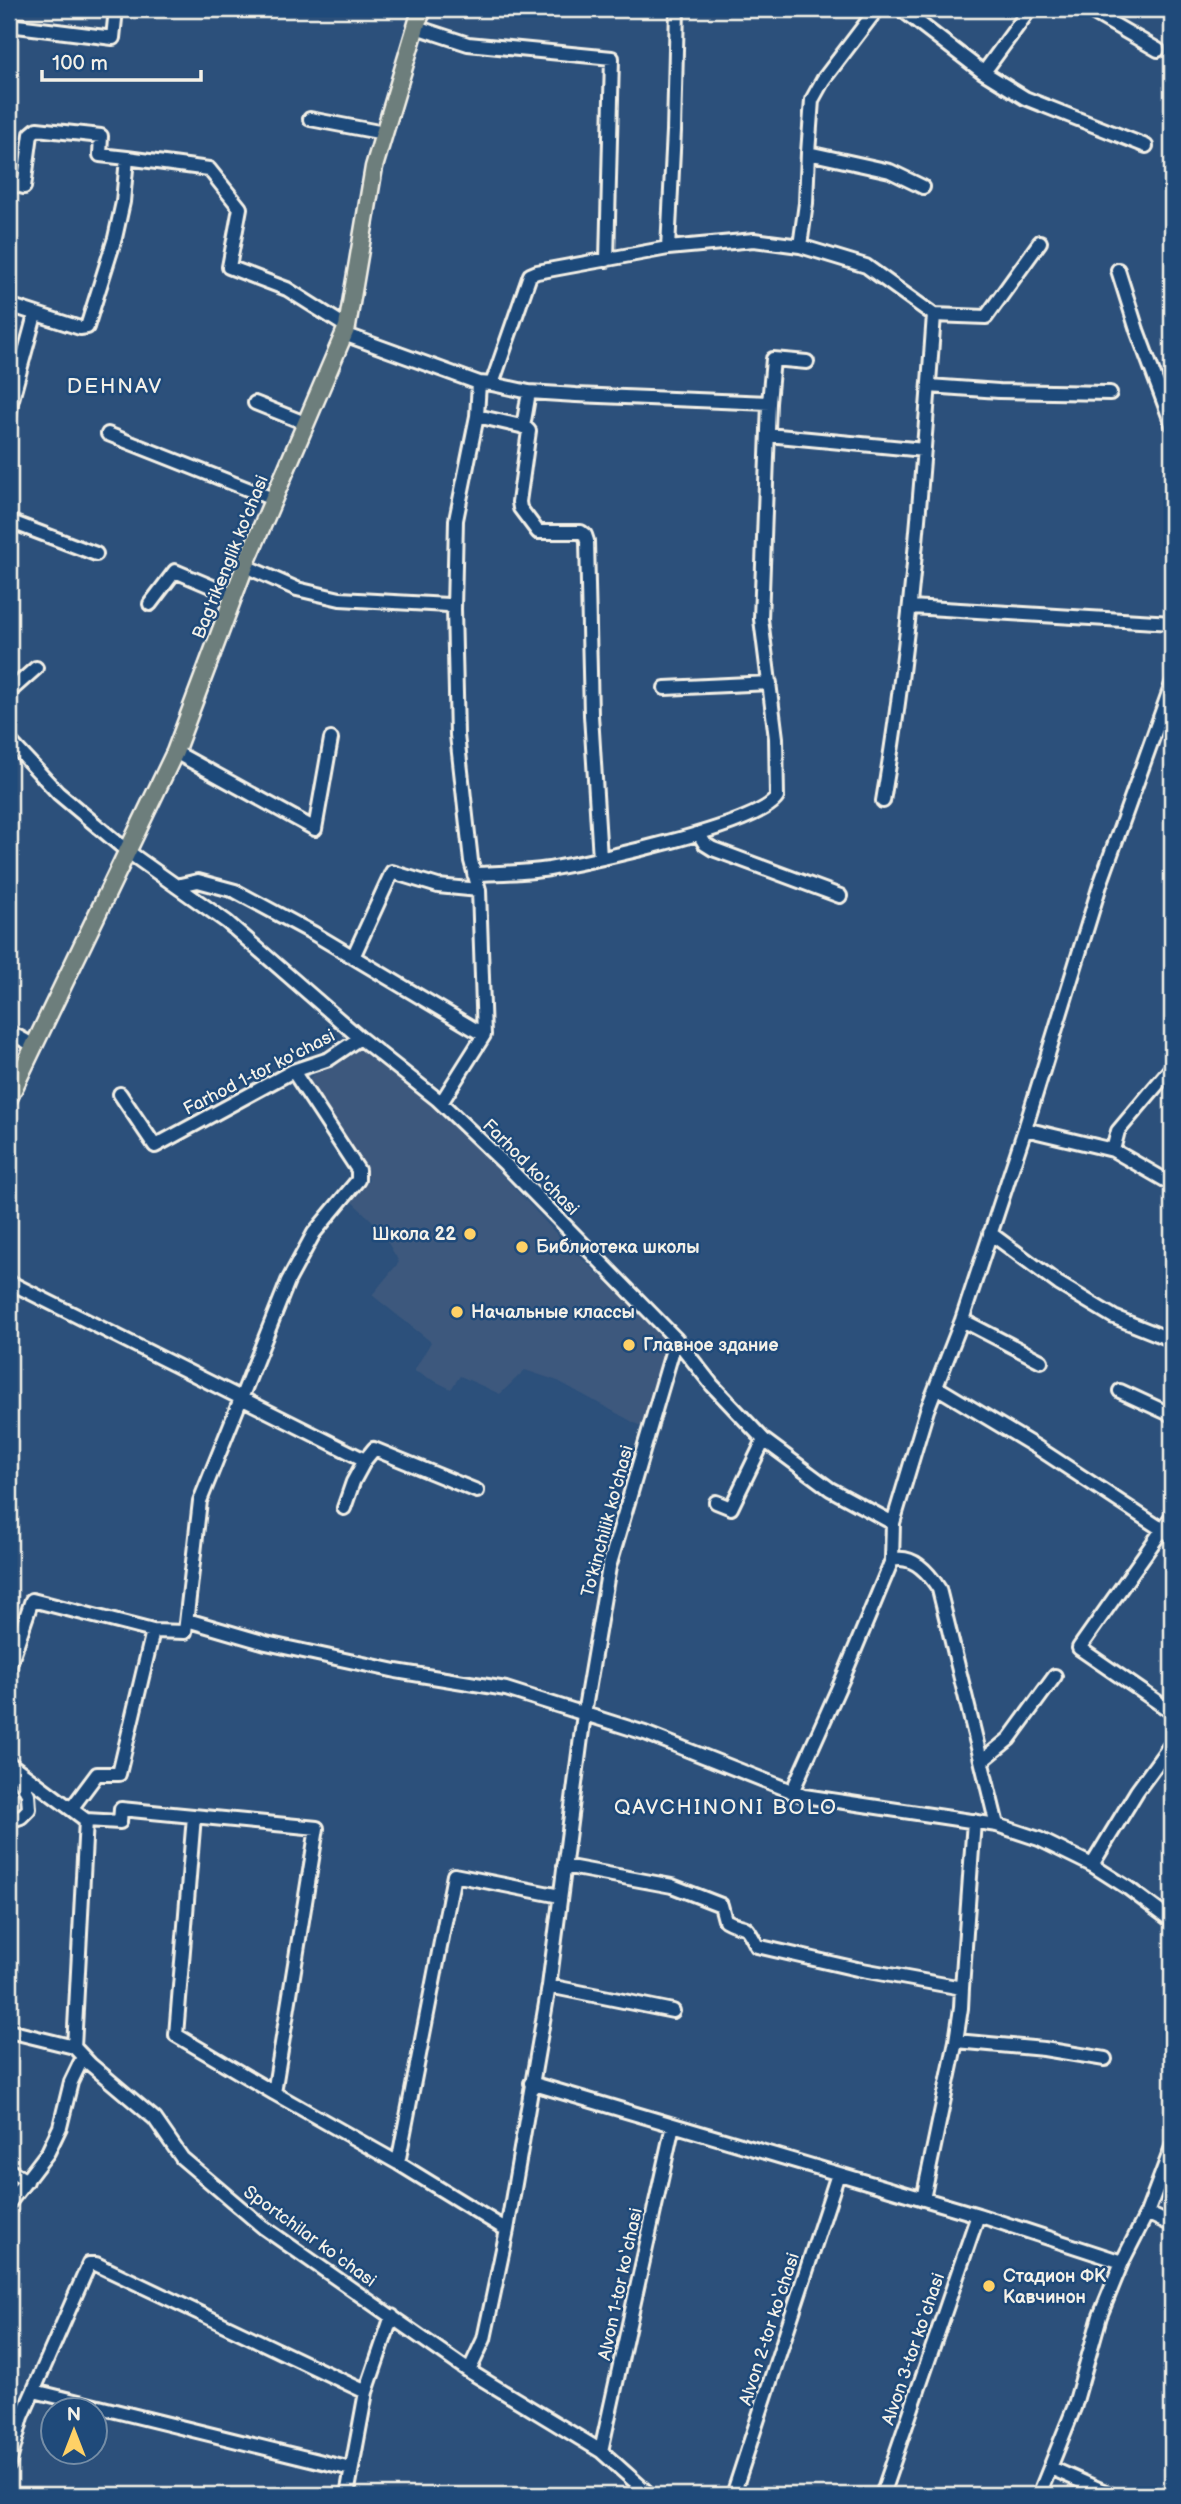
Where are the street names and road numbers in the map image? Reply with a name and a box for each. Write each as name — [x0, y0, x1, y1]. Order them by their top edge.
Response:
street label: Bag'rikenglik ko'chasi — [188, 472, 273, 642]
street label: Farhod 1-tor ko'chasi — [180, 1025, 339, 1120]
street label: Farhod ko'chasi — [478, 1115, 583, 1220]
street label: To'kinchilik ko'chasi — [577, 1443, 638, 1599]
street label: Sportchilar ko‘chasi — [239, 2181, 380, 2292]
street label: Alvon 1-tor ko‘chasi — [594, 2206, 647, 2362]
street label: Alvon 2-tor ko‘chasi — [735, 2250, 804, 2408]
street label: Alvon 3-tor ko‘chasi — [878, 2270, 949, 2428]

